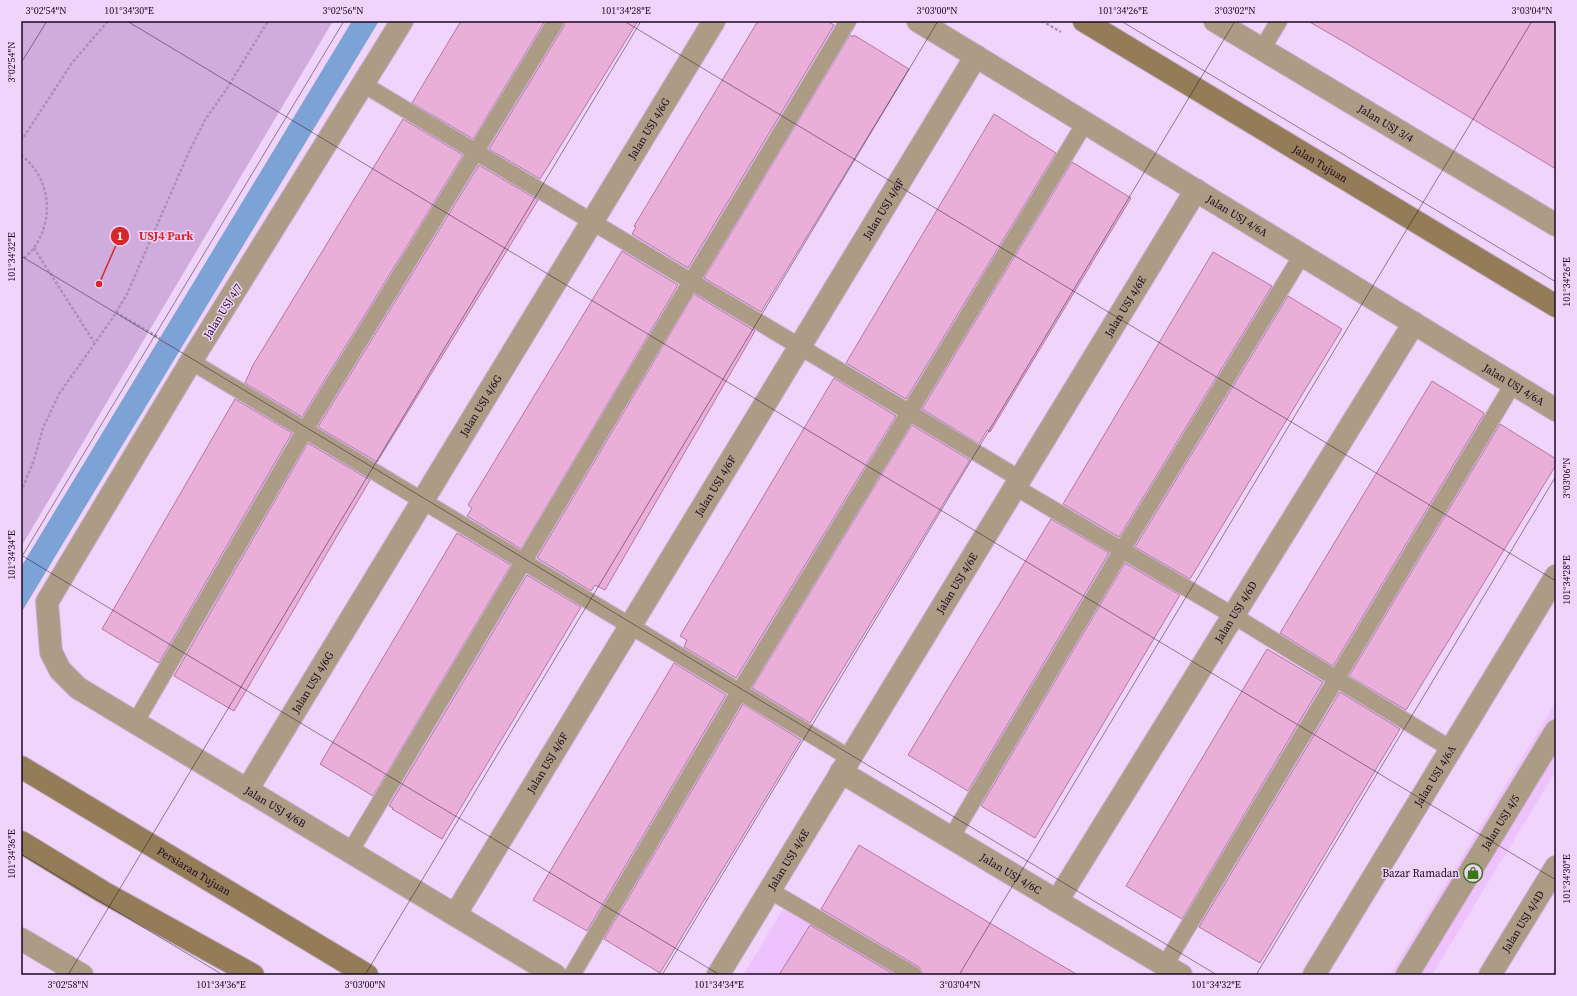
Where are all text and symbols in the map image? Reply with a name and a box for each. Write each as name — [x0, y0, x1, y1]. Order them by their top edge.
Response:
text: 3°02'54"N — [25, 4, 67, 17]
text: 101°34'30"E — [104, 4, 154, 17]
text: 3°02'56"N — [322, 4, 364, 17]
text: 101°34'28"E — [601, 4, 651, 17]
text: 3°03'00"N — [916, 4, 958, 17]
text: 101°34'26"E — [1098, 4, 1148, 17]
text: 3°03'02"N — [1214, 4, 1256, 17]
text: 3°03'04"N — [1511, 4, 1553, 17]
text: 3°02'54"N — [5, 41, 18, 83]
street label: Jalan USJ 4/6G — [624, 94, 673, 163]
street label: Jalan USJ 3/4 — [1354, 100, 1417, 146]
street label: Jalan Tujuan — [1289, 141, 1351, 186]
street label: Jalan USJ 4/6F — [859, 175, 908, 243]
street label: Jalan USJ 4/6A — [1203, 191, 1271, 241]
callout: USJ4 Park — [110, 224, 201, 248]
text: 1 — [117, 228, 123, 244]
text: USJ4 Park — [139, 228, 194, 244]
text: 101°34'32"E — [5, 232, 18, 282]
text: 101°34'26"E — [1560, 257, 1573, 307]
street label: Jalan USJ 4/6E — [1100, 273, 1150, 340]
street label: Jalan USJ 4/7 — [200, 280, 246, 342]
street label: Jalan USJ 4/6A — [1480, 359, 1548, 409]
street label: Jalan USJ 4/6G — [456, 371, 505, 440]
street label: Jalan USJ 4/6F — [691, 452, 740, 520]
text: 3°03'06"N — [1560, 457, 1573, 499]
text: 101°34'34"E — [5, 530, 18, 580]
street label: Jalan USJ 4/6E — [932, 549, 981, 617]
text: 101°34'28"E — [1560, 555, 1573, 605]
street label: Jalan USJ 4/6D — [1210, 578, 1261, 646]
street label: Jalan USJ 4/6G — [287, 648, 337, 717]
street label: Jalan USJ 4/6F — [523, 729, 572, 797]
street label: Jalan USJ 4/6A — [1410, 742, 1460, 810]
street label: Jalan USJ 4/6B — [241, 782, 309, 831]
street label: Jalan USJ 4/5 — [1477, 791, 1523, 853]
street label: Jalan USJ 4/6E — [763, 826, 813, 894]
text: 101°34'36"E — [5, 829, 18, 879]
street label: Persiaran Tujuan — [154, 843, 234, 899]
street label: Jalan USJ 4/6C — [977, 849, 1045, 898]
text: 101°34'30"E — [1560, 854, 1573, 904]
shop icon: Bazar Ramadan — [1462, 862, 1484, 884]
place label: Bazar Ramadan — [1382, 866, 1459, 881]
street label: Jalan USJ 4/4D — [1498, 887, 1548, 956]
text: 3°02'58"N — [47, 978, 89, 991]
text: 101°34'36"E — [196, 978, 246, 991]
text: 3°03'00"N — [344, 978, 386, 991]
text: 101°34'34"E — [694, 978, 744, 991]
text: 3°03'04"N — [939, 978, 981, 991]
text: 101°34'32"E — [1191, 978, 1241, 991]

